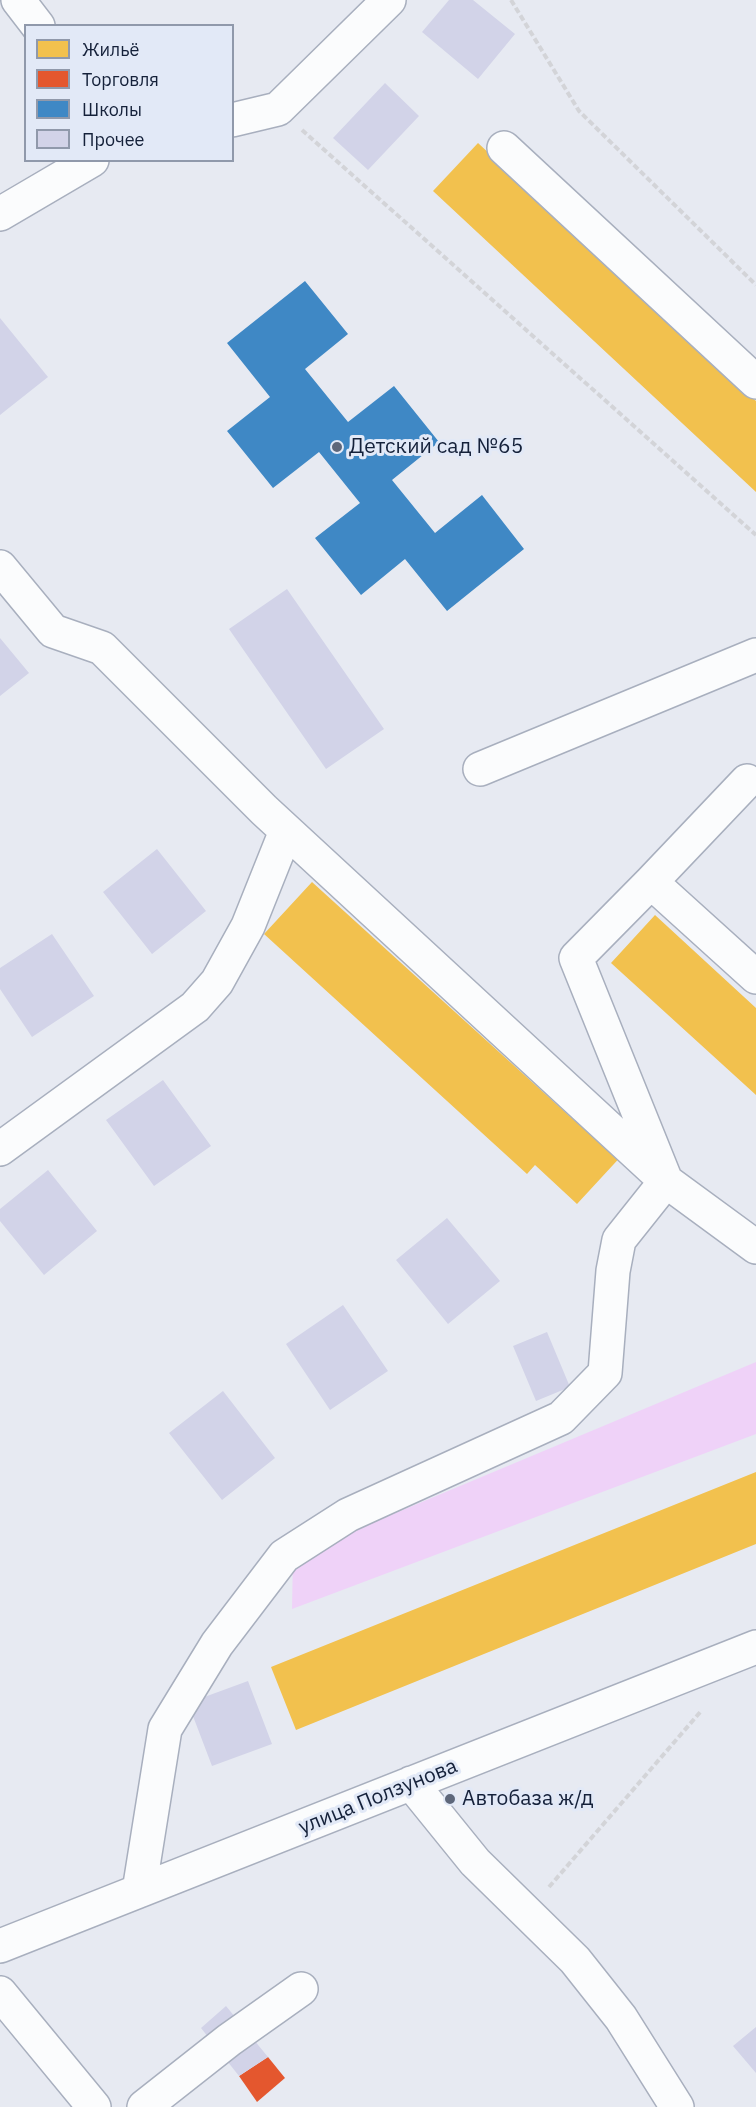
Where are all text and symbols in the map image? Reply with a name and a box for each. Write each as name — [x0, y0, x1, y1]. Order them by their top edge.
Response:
legend — [24, 24, 234, 162]
text: Жильё — [82, 38, 139, 61]
text: Торговля — [82, 68, 159, 91]
text: Школы — [82, 98, 142, 121]
text: Прочее — [82, 128, 144, 151]
place label: Детский сад №65 — [349, 434, 523, 460]
marker: Детский сад №65 — [330, 440, 344, 454]
street label: улица Ползунова — [295, 1754, 461, 1840]
place label: Автобаза ж/д — [462, 1786, 593, 1812]
marker: Автобаза ж/д — [443, 1792, 457, 1806]

